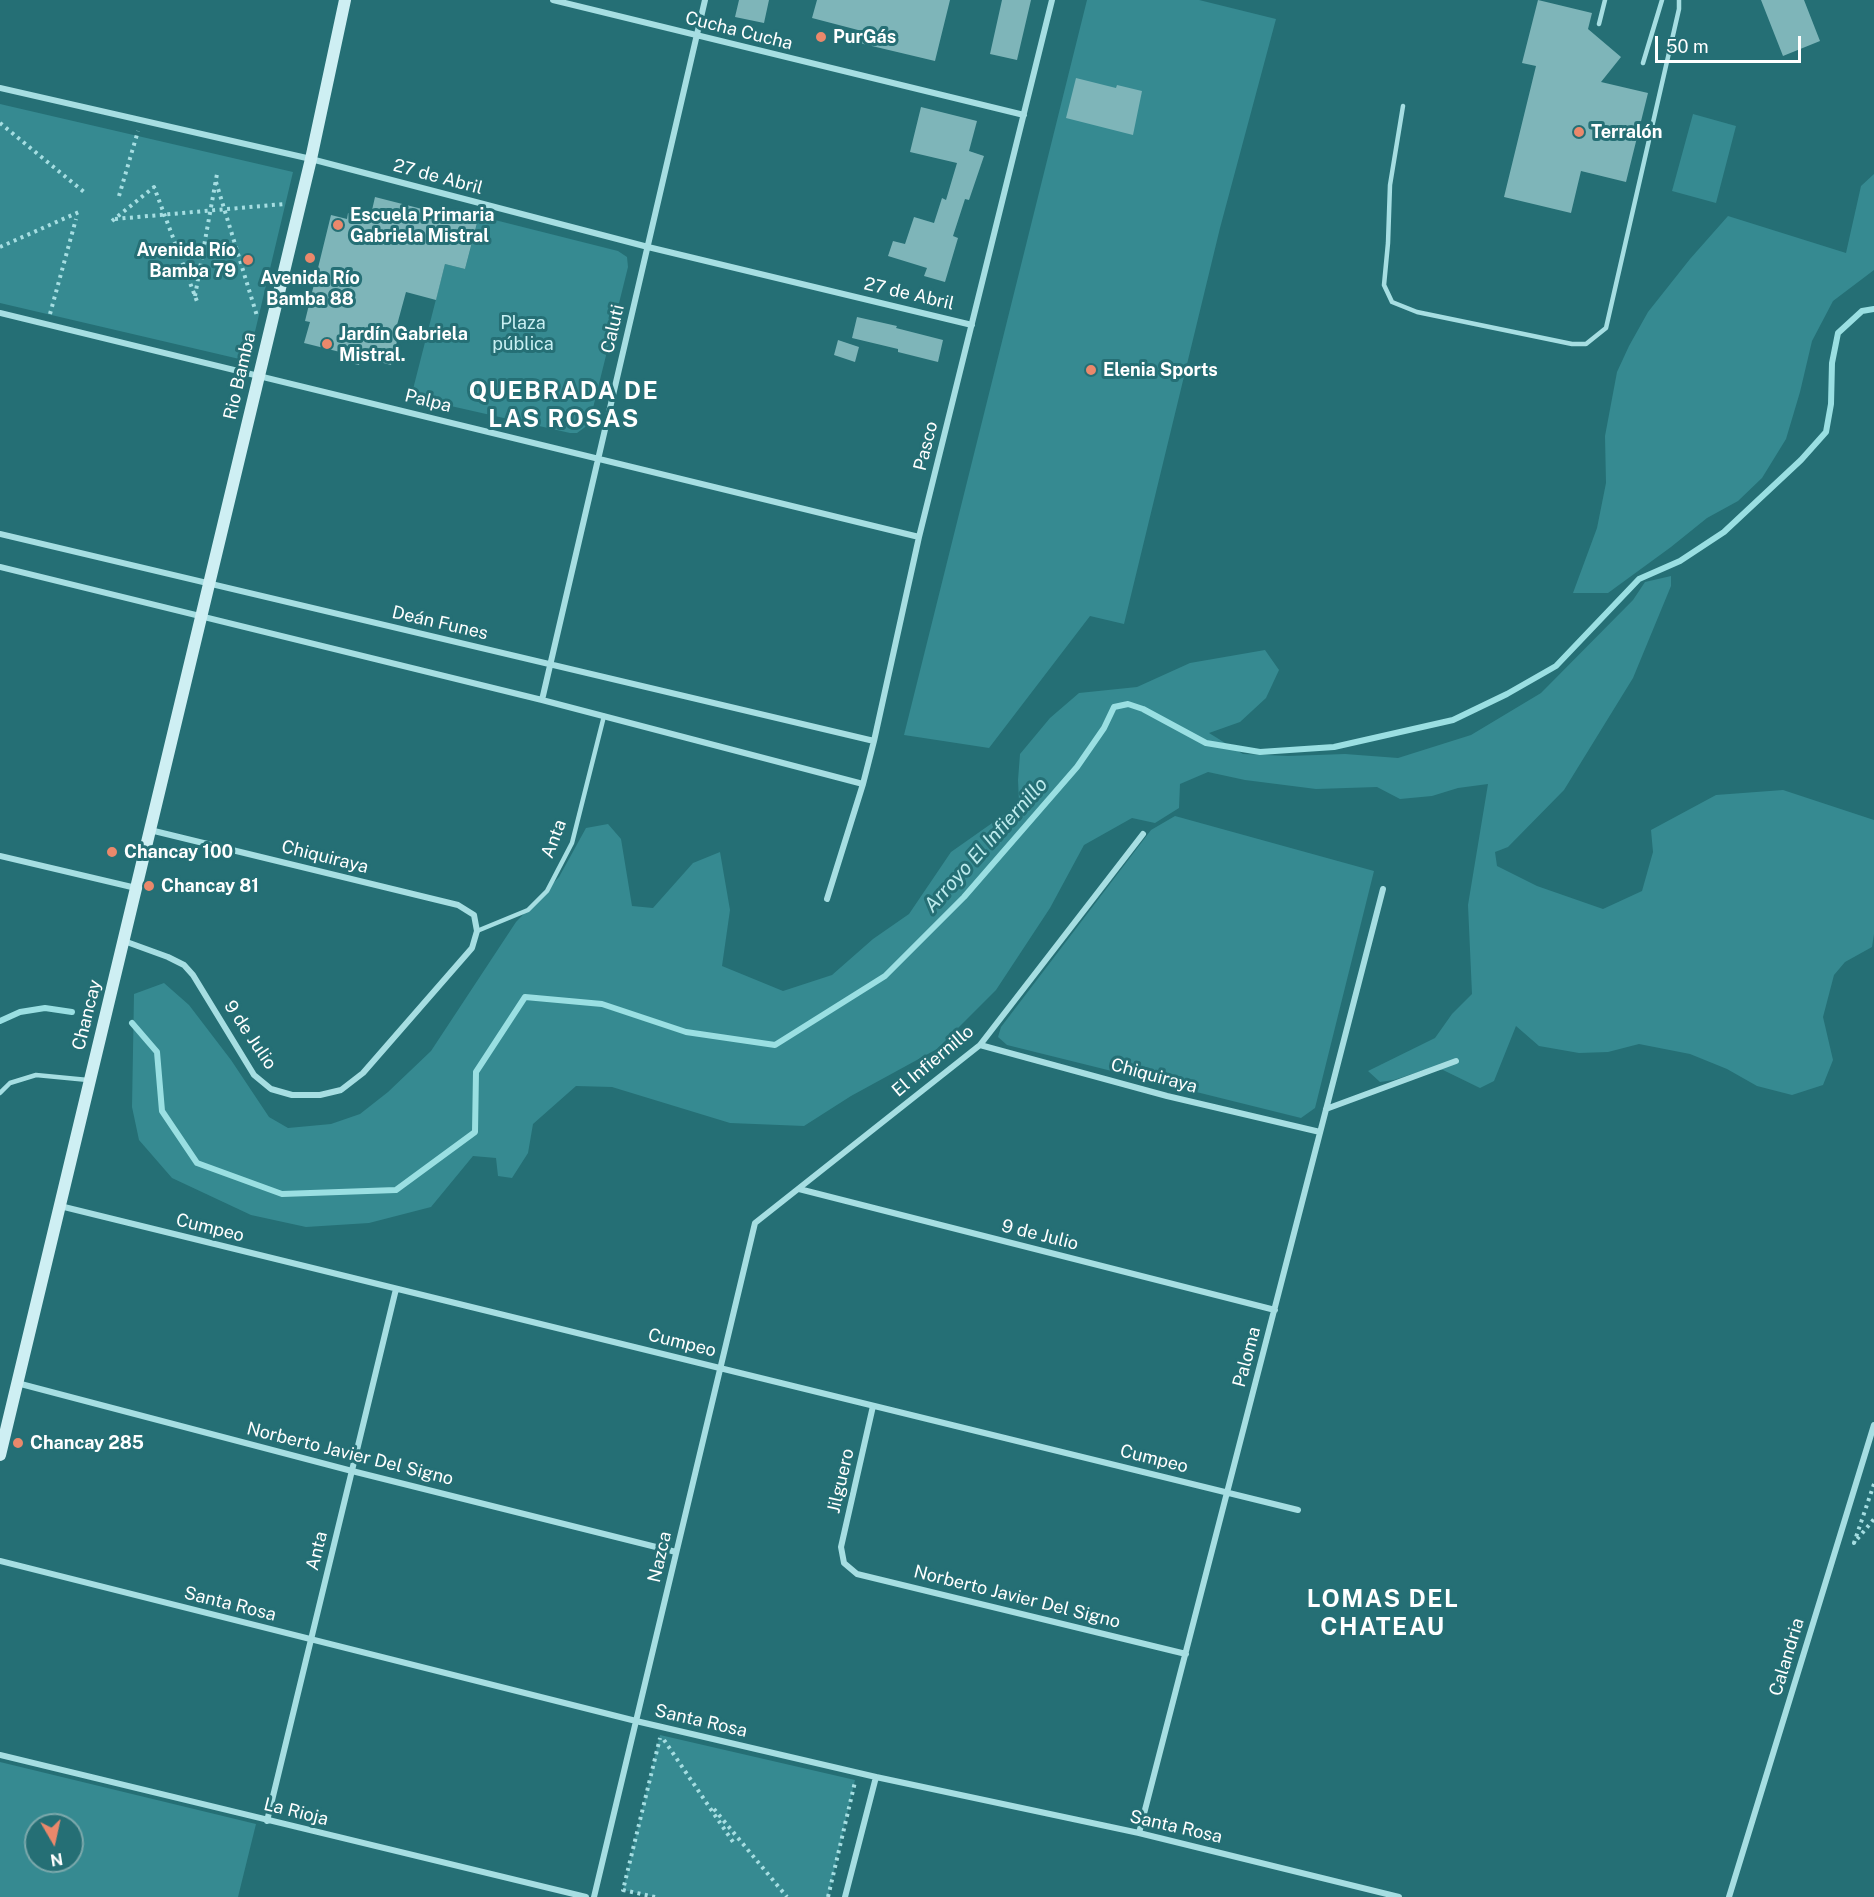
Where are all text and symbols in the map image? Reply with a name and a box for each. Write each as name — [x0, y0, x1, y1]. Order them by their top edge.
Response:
street label: Cucha Cucha — [683, 7, 795, 55]
scale bar — [1658, 24, 1804, 62]
place label: PurGás — [833, 26, 896, 48]
marker: PurGás — [814, 30, 828, 44]
text: 50 m — [1666, 36, 1709, 57]
place label: Terralón — [1591, 121, 1662, 143]
marker: Terralón — [1572, 125, 1586, 139]
street label: 27 de Abril — [391, 155, 485, 199]
place label: Escuela Primaria Gabriela Mistral — [350, 204, 494, 246]
marker: Escuela Primaria Gabriela Mistral — [331, 218, 345, 232]
place label: Avenida Río Bamba 79 — [136, 239, 236, 282]
marker: Avenida Río Bamba 88 — [303, 251, 317, 265]
marker: Avenida Río Bamba 79 — [241, 253, 255, 267]
place label: Avenida Río Bamba 88 — [260, 267, 360, 310]
street label: 27 de Abril — [862, 273, 956, 315]
street label: Caluti — [597, 303, 629, 355]
park label: Plaza pública — [492, 312, 554, 354]
place label: Jardín Gabriela Mistral. — [339, 323, 468, 366]
street label: Rio Bamba — [219, 330, 261, 422]
marker: Jardín Gabriela Mistral. — [320, 337, 334, 351]
place label: Elenia Sports — [1103, 359, 1218, 381]
marker: Elenia Sports — [1084, 363, 1098, 377]
district label: QUEBRADA DE LAS ROSAS — [469, 378, 659, 434]
street label: Palpa — [403, 385, 453, 417]
street label: Pasco — [909, 419, 943, 473]
street label: Deán Funes — [390, 601, 490, 645]
water label: Arroyo El Infiernillo — [919, 773, 1053, 917]
street label: Anta — [537, 817, 571, 861]
street label: Chiquiraya — [279, 836, 371, 878]
place label: Chancay 100 — [124, 841, 233, 863]
marker: Chancay 100 — [105, 845, 119, 859]
place label: Chancay 81 — [161, 875, 259, 897]
marker: Chancay 81 — [142, 879, 156, 893]
street label: Chancay — [68, 977, 106, 1053]
street label: 9 de Julio — [219, 996, 281, 1074]
street label: El Infiernillo — [888, 1021, 978, 1101]
street label: Chiquiraya — [1108, 1054, 1200, 1098]
street label: Cumpeo — [174, 1209, 246, 1247]
street label: 9 de Julio — [999, 1215, 1081, 1255]
street label: Cumpeo — [646, 1324, 718, 1362]
street label: Paloma — [1229, 1324, 1265, 1390]
street label: Norberto Javier Del Signo — [244, 1418, 456, 1490]
place label: Chancay 285 — [30, 1432, 144, 1454]
marker: Chancay 285 — [11, 1436, 25, 1450]
street label: Cumpeo — [1118, 1440, 1190, 1478]
street label: Jilguero — [823, 1446, 859, 1516]
street label: Anta — [302, 1529, 332, 1573]
street label: Nazca — [644, 1529, 676, 1585]
street label: Norberto Javier Del Signo — [911, 1561, 1123, 1633]
street label: Santa Rosa — [182, 1582, 278, 1626]
district label: LOMAS DEL CHATEAU — [1307, 1586, 1459, 1642]
street label: Calandria — [1765, 1615, 1809, 1699]
street label: Santa Rosa — [653, 1700, 749, 1742]
street label: La Rioja — [261, 1794, 331, 1830]
street label: Santa Rosa — [1128, 1806, 1224, 1848]
north arrow — [24, 1813, 84, 1873]
text: N — [49, 1849, 64, 1870]

